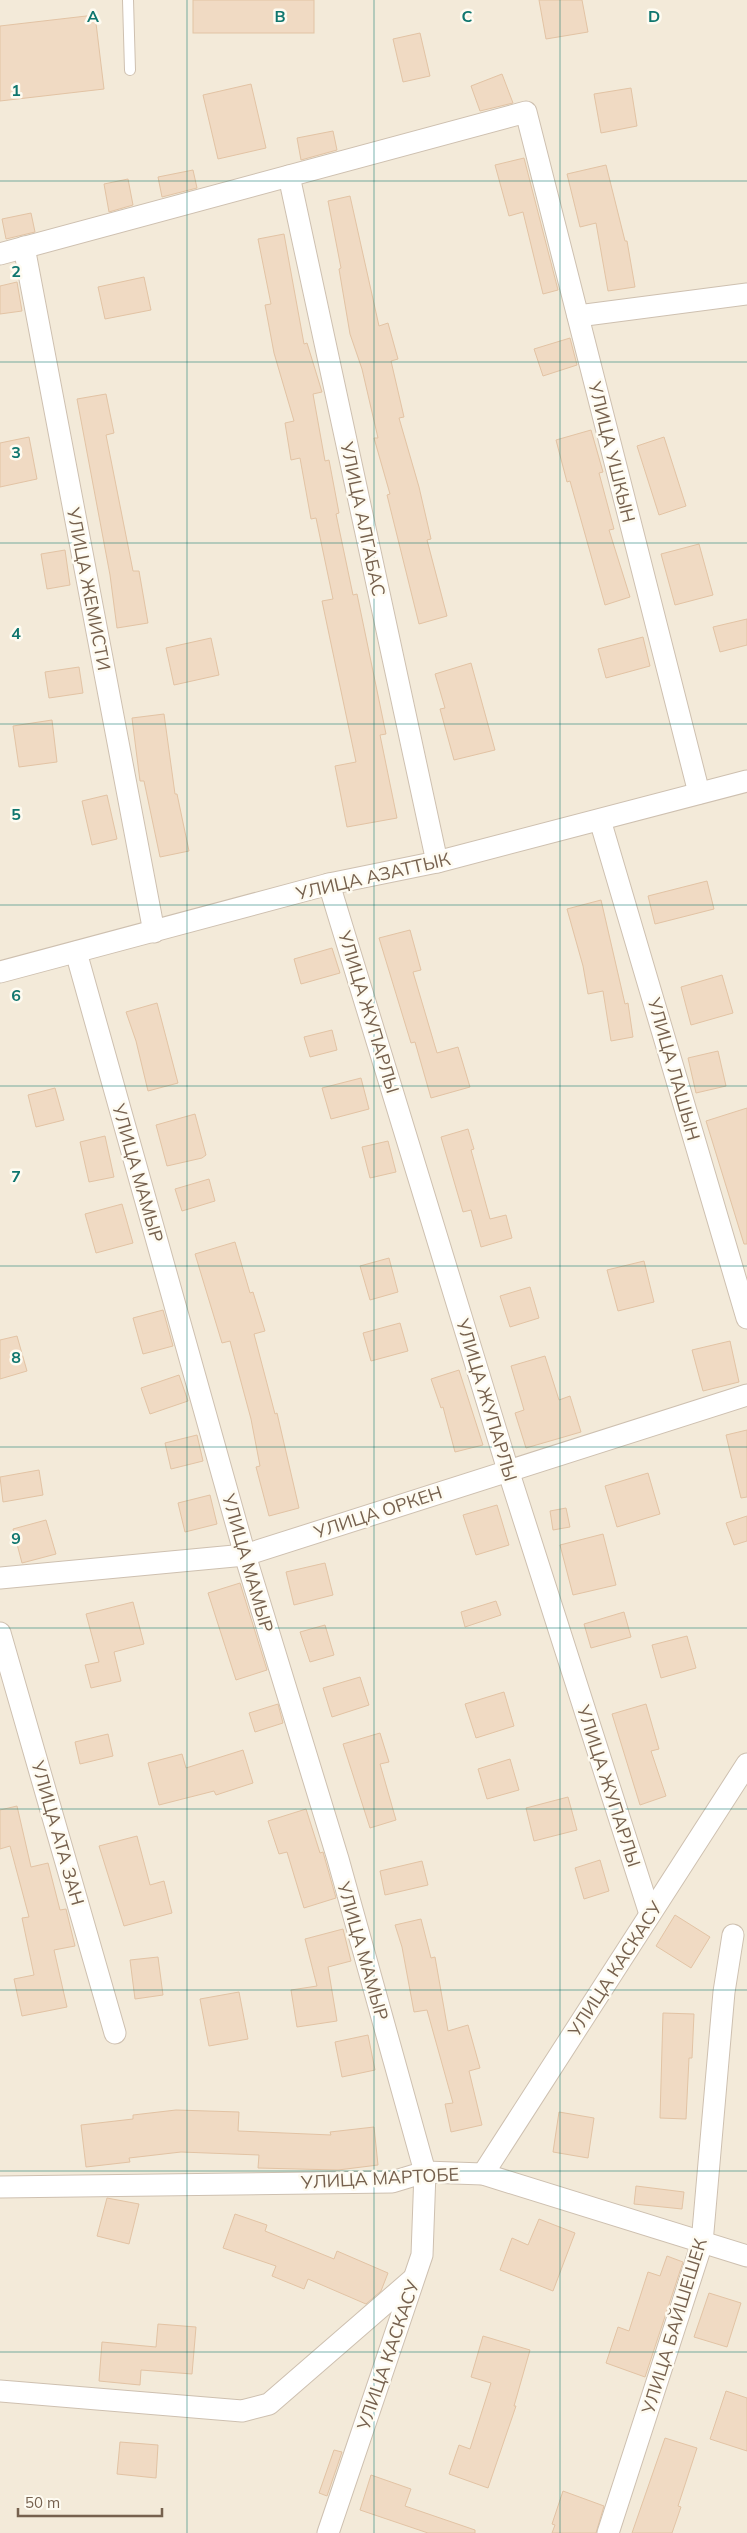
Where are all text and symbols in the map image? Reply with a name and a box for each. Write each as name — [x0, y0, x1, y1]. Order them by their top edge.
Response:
text: A — [87, 6, 99, 26]
text: B — [274, 6, 286, 26]
text: C — [462, 6, 473, 26]
text: D — [648, 6, 660, 26]
text: 1 — [11, 80, 21, 100]
text: 2 — [11, 261, 21, 281]
street label: УЛИЦА УШКЫН — [583, 378, 641, 525]
street label: УЛИЦА АЛГАБАС — [335, 439, 391, 598]
text: 3 — [11, 442, 21, 462]
street label: УЛИЦА ЖЕМИСТИ — [62, 505, 116, 672]
text: 4 — [11, 623, 21, 643]
text: 5 — [11, 804, 21, 824]
street label: УЛИЦА АЗАТТЫК — [293, 847, 453, 905]
street label: УЛИЦА ЖУПАРЛЫ — [333, 927, 405, 1096]
text: 6 — [11, 985, 21, 1005]
street label: УЛИЦА ЛАШЫН — [642, 994, 705, 1143]
street label: УЛИЦА МАМЫР — [107, 1100, 169, 1245]
text: 7 — [11, 1166, 21, 1186]
street label: УЛИЦА ЖУПАРЛЫ — [451, 1315, 523, 1484]
text: 8 — [11, 1347, 21, 1367]
street label: УЛИЦА ОРКЕН — [310, 1480, 445, 1544]
street label: УЛИЦА МАМЫР — [217, 1490, 279, 1635]
text: 9 — [11, 1528, 21, 1548]
street label: УЛИЦА ЖУПАРЛЫ — [572, 1701, 646, 1870]
street label: УЛИЦА АТА ЗАН — [26, 1757, 90, 1908]
street label: УЛИЦА МАМЫР — [332, 1878, 394, 2023]
street label: УЛИЦА КАСКАСУ — [562, 1897, 667, 2042]
street label: УЛИЦА МАРТОБЕ — [299, 2162, 460, 2194]
street label: УЛИЦА БАЙШЕШЕК — [636, 2235, 712, 2417]
street label: УЛИЦА КАСКАСУ — [351, 2277, 424, 2434]
scale bar — [18, 2486, 161, 2518]
text: 50 m — [25, 2493, 60, 2512]

